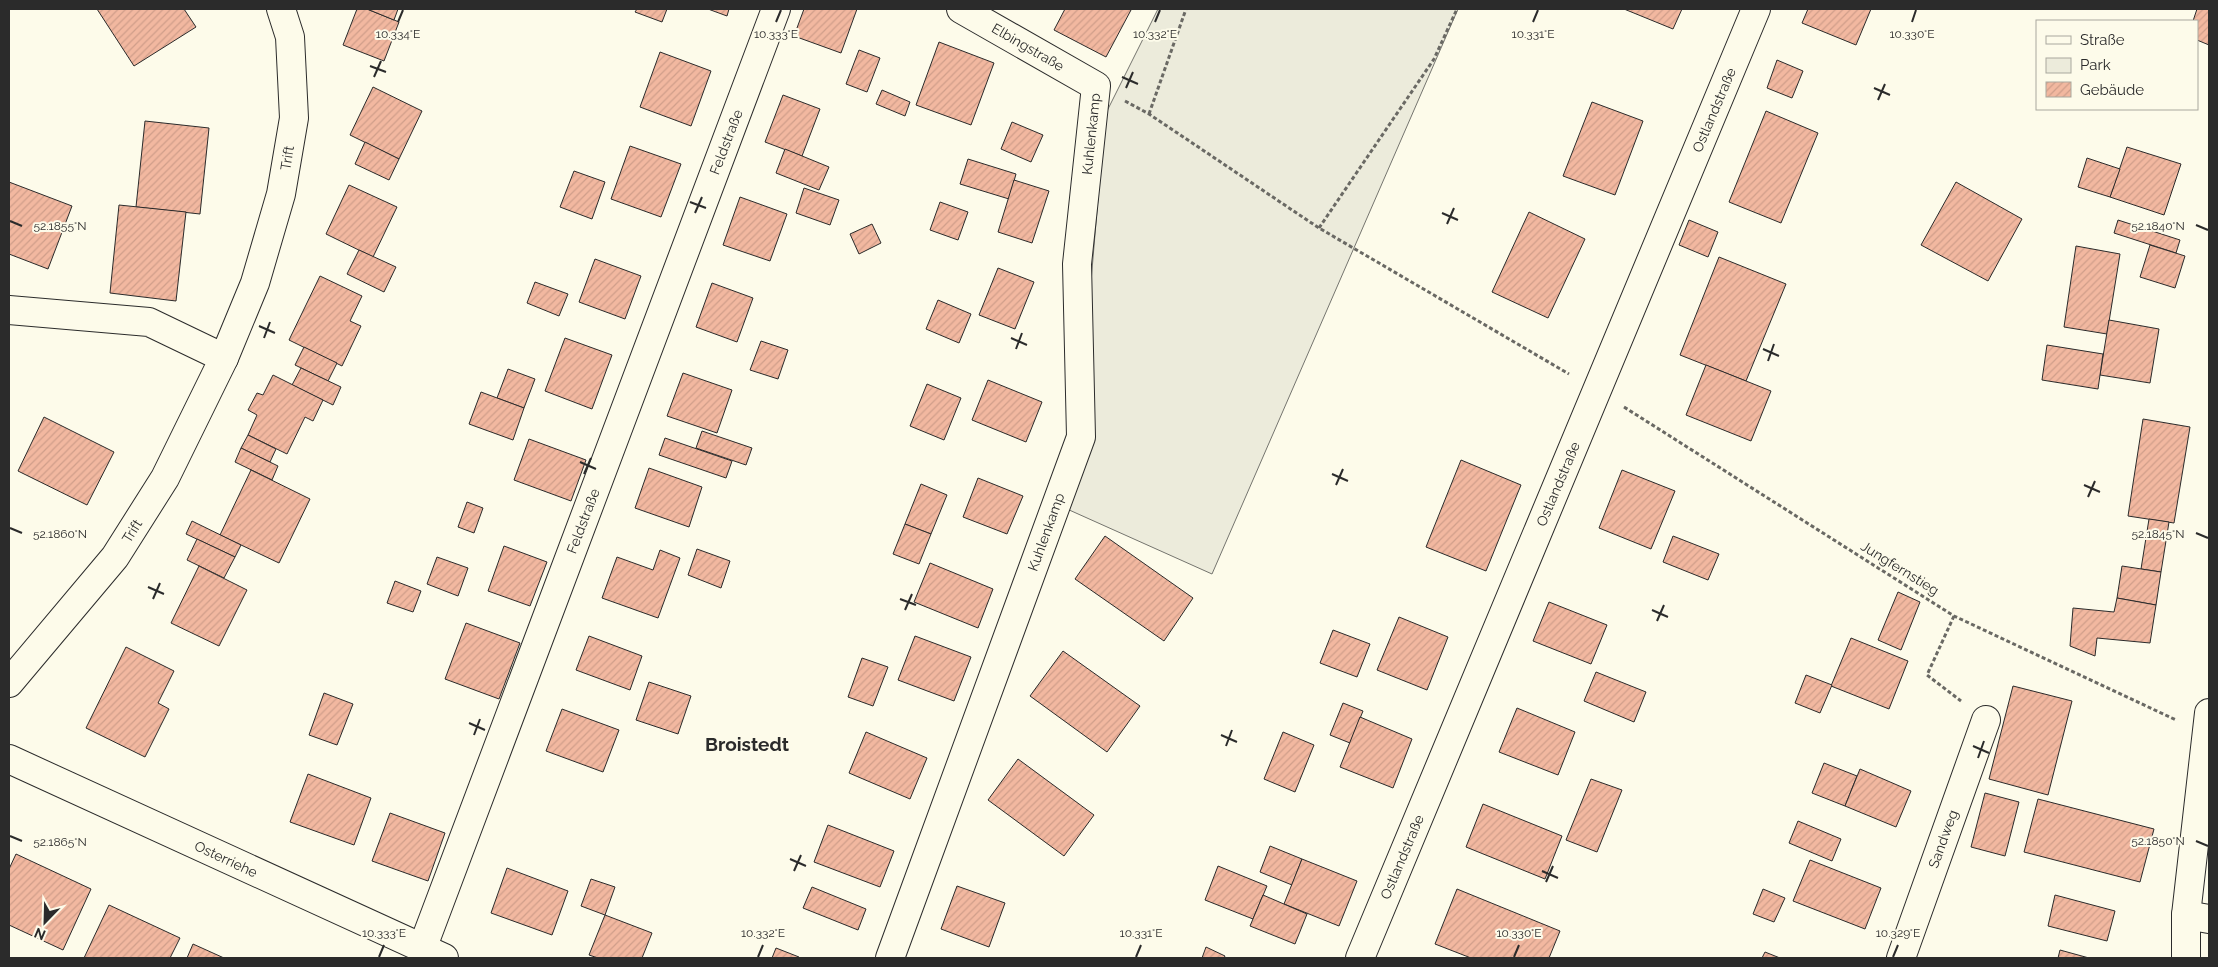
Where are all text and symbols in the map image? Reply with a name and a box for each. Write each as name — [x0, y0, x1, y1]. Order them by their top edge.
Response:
street label: Elbingstraße — [989, 20, 1067, 74]
legend — [2036, 20, 2198, 110]
text: 10.334°E — [376, 27, 420, 41]
text: 10.333°E — [754, 27, 798, 41]
text: 10.332°E — [1133, 27, 1177, 41]
text: 10.331°E — [1512, 27, 1554, 41]
text: 10.330°E — [1889, 27, 1935, 41]
text: Straße — [2080, 31, 2125, 49]
text: Park — [2080, 56, 2111, 74]
street label: Ostlandstraße — [1689, 65, 1739, 155]
text: Gebäude — [2080, 81, 2144, 99]
street label: Kuhlenkamp — [1079, 92, 1103, 176]
street label: Feldstraße — [706, 107, 746, 177]
street label: Trift — [277, 144, 297, 171]
text: 52.1855°N — [34, 219, 86, 233]
text: 52.1840°N — [2131, 219, 2185, 233]
street label: Ostlandstraße — [1533, 439, 1583, 529]
street label: Feldstraße — [563, 486, 603, 556]
street label: Kuhlenkamp — [1024, 490, 1068, 573]
street label: Trift — [119, 516, 145, 546]
text: 52.1860°N — [33, 527, 87, 541]
text: 52.1845°N — [2132, 527, 2184, 541]
street label: Jungfernstieg — [1858, 538, 1942, 598]
district label: Broistedt — [705, 733, 790, 755]
street label: Sandweg — [1925, 808, 1961, 870]
street label: Ostlandstraße — [1377, 812, 1427, 902]
text: 52.1850°N — [2131, 834, 2185, 848]
text: 52.1865°N — [33, 835, 87, 849]
street label: Osterriehe — [192, 837, 260, 881]
north arrow — [20, 897, 70, 947]
text: N — [32, 925, 48, 943]
text: 10.333°E — [362, 926, 406, 940]
text: 10.332°E — [741, 926, 785, 940]
text: 10.331°E — [1120, 926, 1162, 940]
text: 10.330°E — [1496, 926, 1542, 940]
text: 10.329°E — [1876, 926, 1920, 940]

